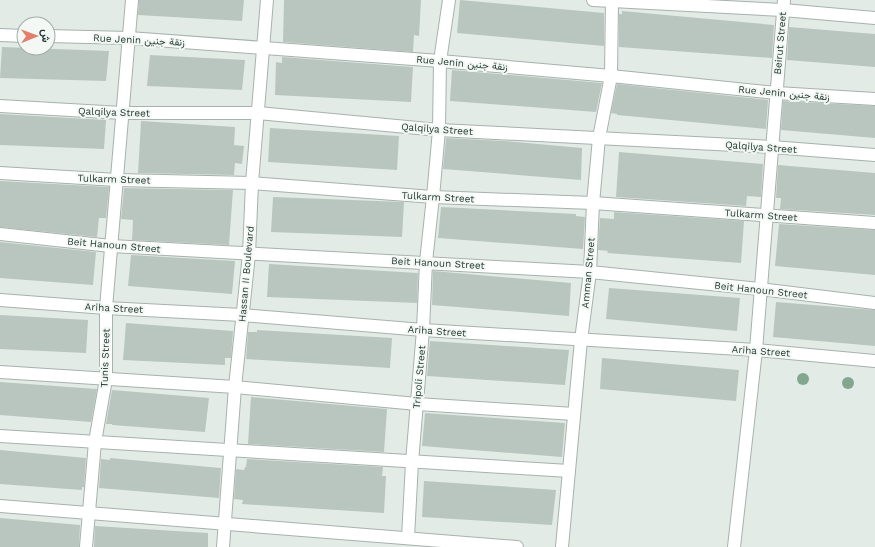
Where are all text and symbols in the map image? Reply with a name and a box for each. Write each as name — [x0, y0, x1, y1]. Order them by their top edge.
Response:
street label: Beirut Street — [772, 10, 788, 75]
north arrow — [16, 16, 56, 56]
text: ش — [39, 29, 52, 43]
street label: Rue Jenin زنقة جنين — [93, 32, 185, 49]
street label: Rue Jenin زنقة جنين — [416, 54, 508, 73]
street label: Rue Jenin زنقة جنين — [738, 84, 830, 103]
street label: Qalqilya Street — [78, 105, 151, 119]
street label: Qalqilya Street — [401, 121, 474, 137]
street label: Qalqilya Street — [725, 139, 798, 155]
street label: Tulkarm Street — [77, 172, 151, 186]
street label: Tulkarm Street — [401, 190, 476, 204]
street label: Tulkarm Street — [724, 207, 799, 223]
street label: Hassan II Boulevard — [236, 226, 256, 322]
street label: Beit Hanoun Street — [67, 235, 162, 255]
street label: Amman Street — [579, 236, 597, 309]
street label: Beit Hanoun Street — [391, 255, 486, 271]
street label: Beit Hanoun Street — [714, 280, 809, 300]
street label: Ariha Street — [85, 301, 144, 315]
street label: Ariha Street — [407, 323, 467, 339]
street label: Tunis Street — [98, 327, 112, 388]
street label: Ariha Street — [731, 343, 791, 359]
street label: Tripoli Street — [411, 344, 427, 409]

